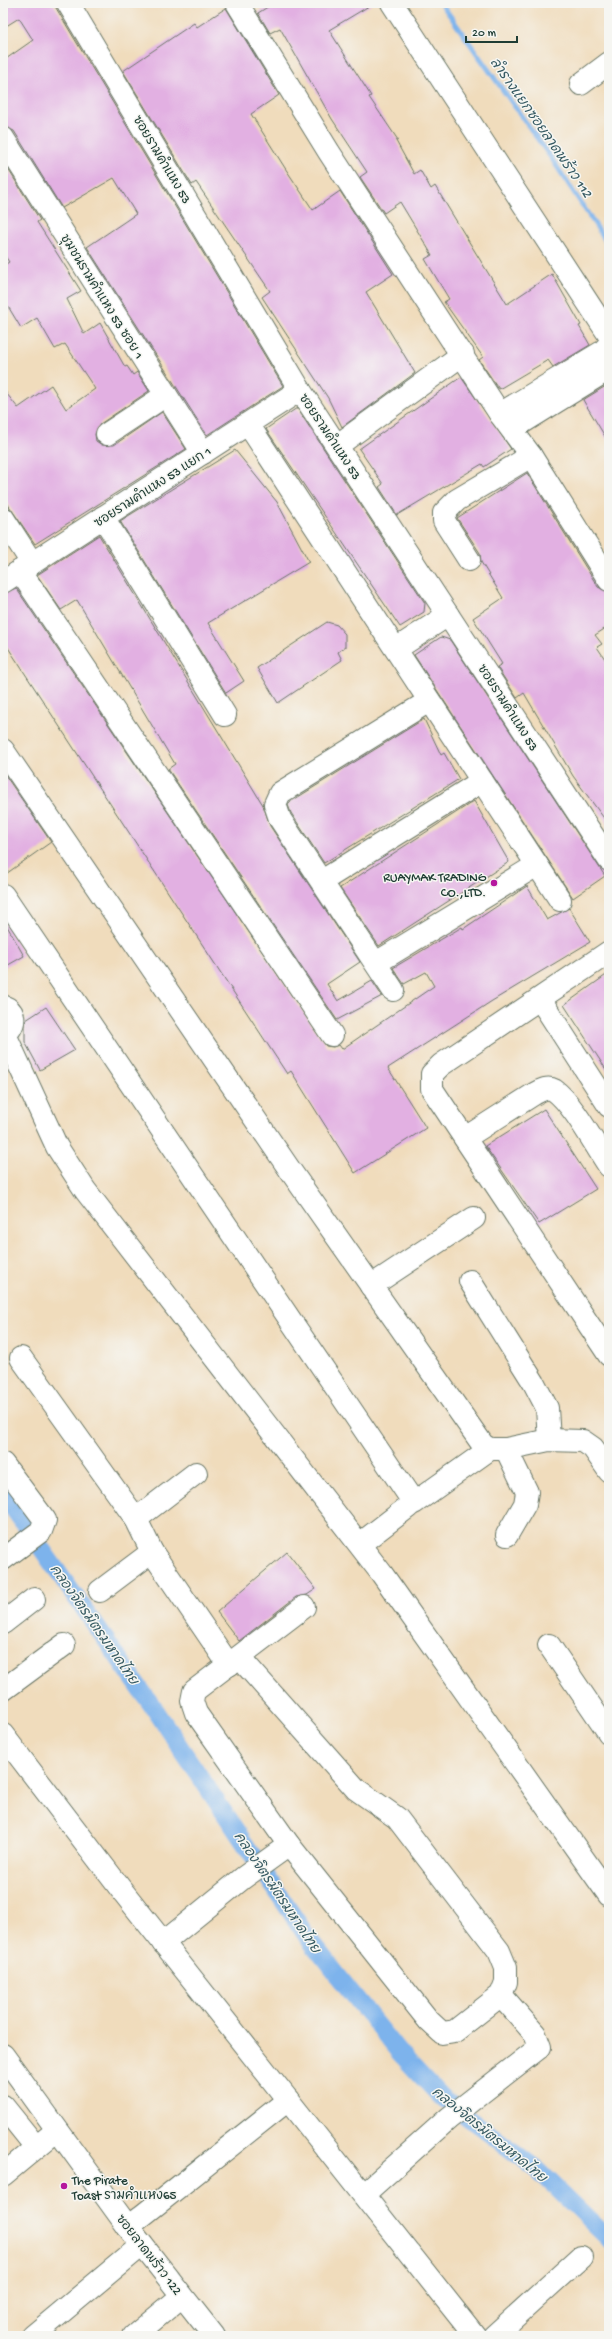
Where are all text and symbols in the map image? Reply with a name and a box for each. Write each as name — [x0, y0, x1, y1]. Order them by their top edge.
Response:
scale bar — [466, 18, 517, 44]
text: 20 m — [472, 27, 497, 41]
water label: ลำรางแยกซอยลาดพร้าว 112 — [485, 54, 598, 202]
street label: ซอยรามคำแหง 53 — [129, 112, 196, 207]
street label: ชุมชนรามคำแหง 53 ซอย 1 — [56, 231, 148, 362]
street label: ซอยรามคำแหง 53 — [295, 390, 366, 483]
street label: ซอยรามคำแหง 53 แยก 1 — [90, 442, 215, 532]
street label: ซอยรามคำแหง 53 — [473, 661, 543, 755]
place label: RUAYMAK TRADING CO.,LTD. — [383, 871, 487, 901]
marker: RUAYMAK TRADING CO.,LTD. — [489, 878, 499, 888]
water label: คลองจิตรมิตรมหาดไทย — [45, 1560, 144, 1690]
water label: คลองจิตรมิตรมหาดไทย — [229, 1828, 326, 1958]
water label: คลองจิตรมิตรมหาดไทย — [428, 2082, 552, 2188]
place label: The Pirate Toast รามคำแหง65 — [71, 2174, 177, 2204]
marker: The Pirate Toast รามคำแหง65 — [59, 2181, 69, 2191]
street label: ซอยลาดพร้าว 122 — [112, 2211, 187, 2299]

